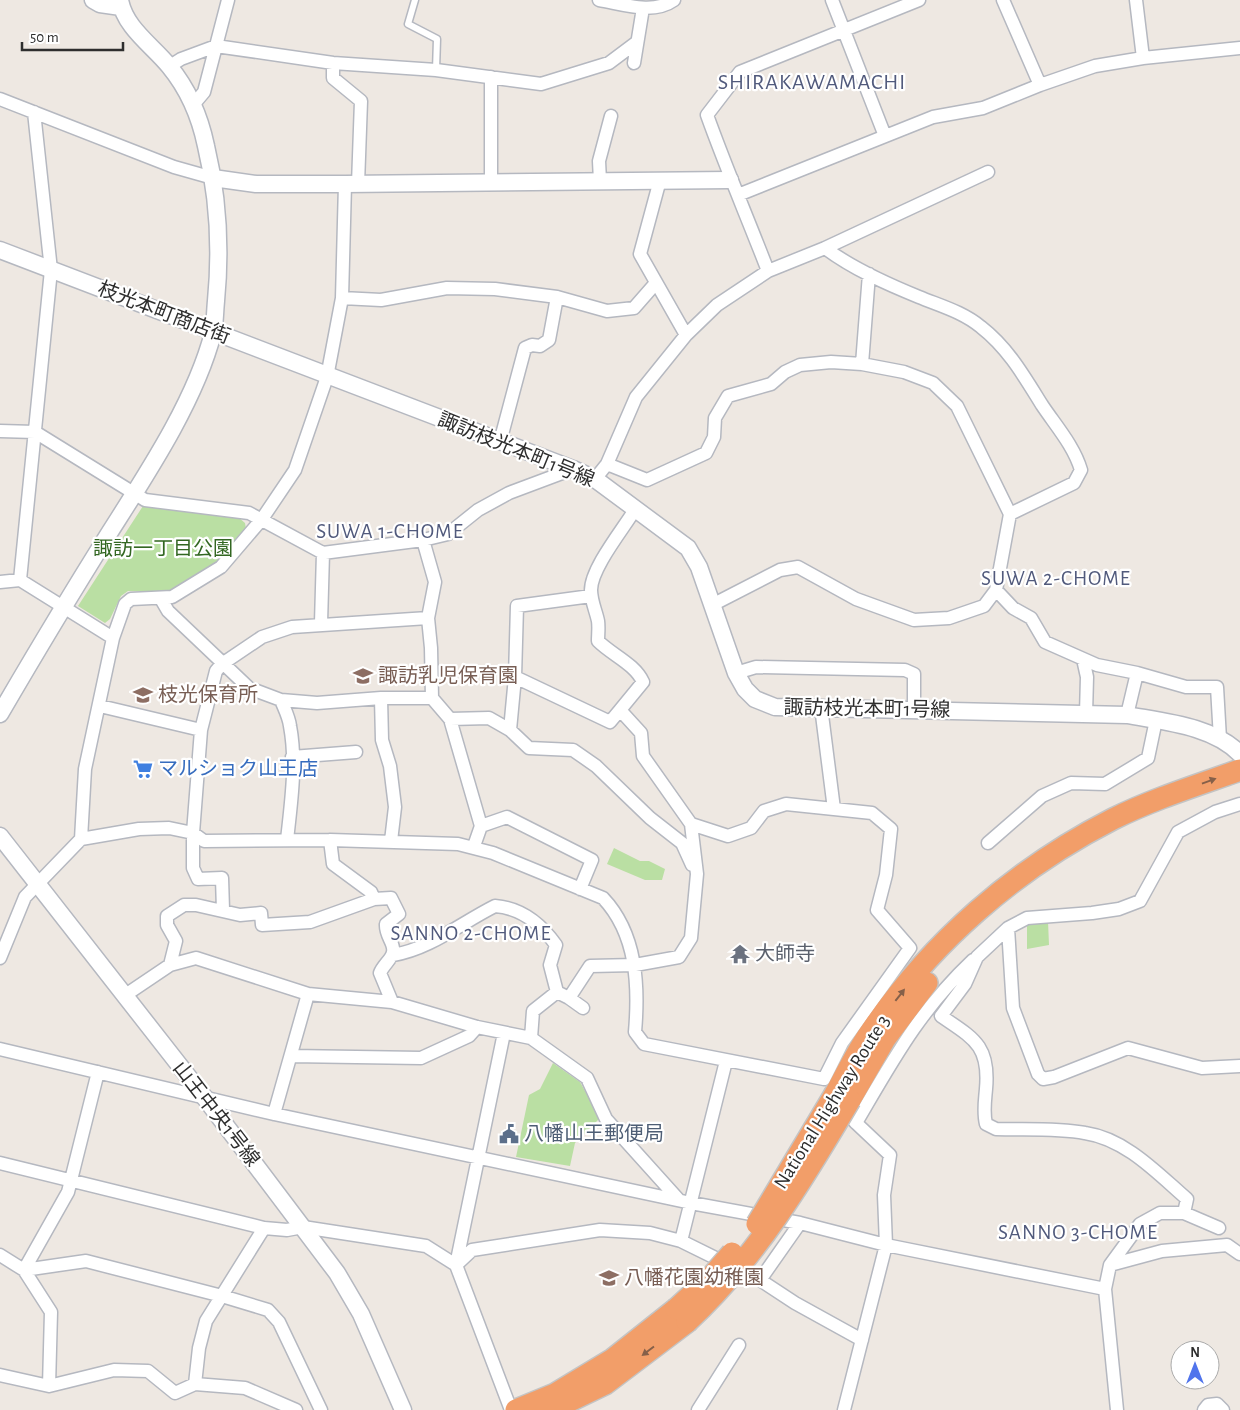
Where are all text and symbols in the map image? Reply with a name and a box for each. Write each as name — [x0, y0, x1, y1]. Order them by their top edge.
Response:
scale bar — [22, 20, 124, 52]
text: 50 m — [30, 30, 59, 45]
district label: SHIRAKAWAMACHI — [718, 71, 906, 93]
street label: 枝光本町商店街 — [95, 278, 233, 347]
street label: 諏訪枝光本町1号線 — [435, 408, 598, 491]
district label: SUWA 1-CHOME — [316, 521, 464, 542]
park label: 諏訪一丁目公園 — [93, 538, 233, 559]
district label: SUWA 2-CHOME — [981, 568, 1131, 589]
school or university icon: 諏訪乳児保育園 — [352, 665, 374, 687]
place label: 諏訪乳児保育園 — [378, 665, 518, 686]
school or university icon: 枝光保育所 — [132, 684, 154, 706]
place label: 枝光保育所 — [158, 684, 258, 705]
street label: 諏訪枝光本町1号線 — [783, 696, 951, 720]
supermarket icon: マルショク山王店 — [132, 758, 154, 780]
place label: マルショク山王店 — [158, 758, 318, 779]
one-way arrow — [1201, 777, 1216, 784]
district label: SANNO 2-CHOME — [390, 923, 552, 944]
temple icon: 大師寺 — [729, 943, 751, 965]
place label: 大師寺 — [755, 943, 815, 964]
one-way arrow — [895, 988, 905, 1001]
street label: National Highway Route 3 — [770, 1012, 894, 1192]
street label: 山王中央1号線 — [169, 1057, 265, 1170]
public building icon: 八幡山王郵便局 — [498, 1123, 520, 1145]
place label: 八幡山王郵便局 — [524, 1123, 664, 1144]
district label: SANNO 3-CHOME — [998, 1222, 1158, 1243]
school or university icon: 八幡花園幼稚園 — [598, 1267, 620, 1289]
place label: 八幡花園幼稚園 — [624, 1267, 764, 1288]
north arrow — [1170, 1340, 1220, 1390]
one-way arrow — [642, 1346, 655, 1357]
text: N — [1190, 1346, 1200, 1360]

